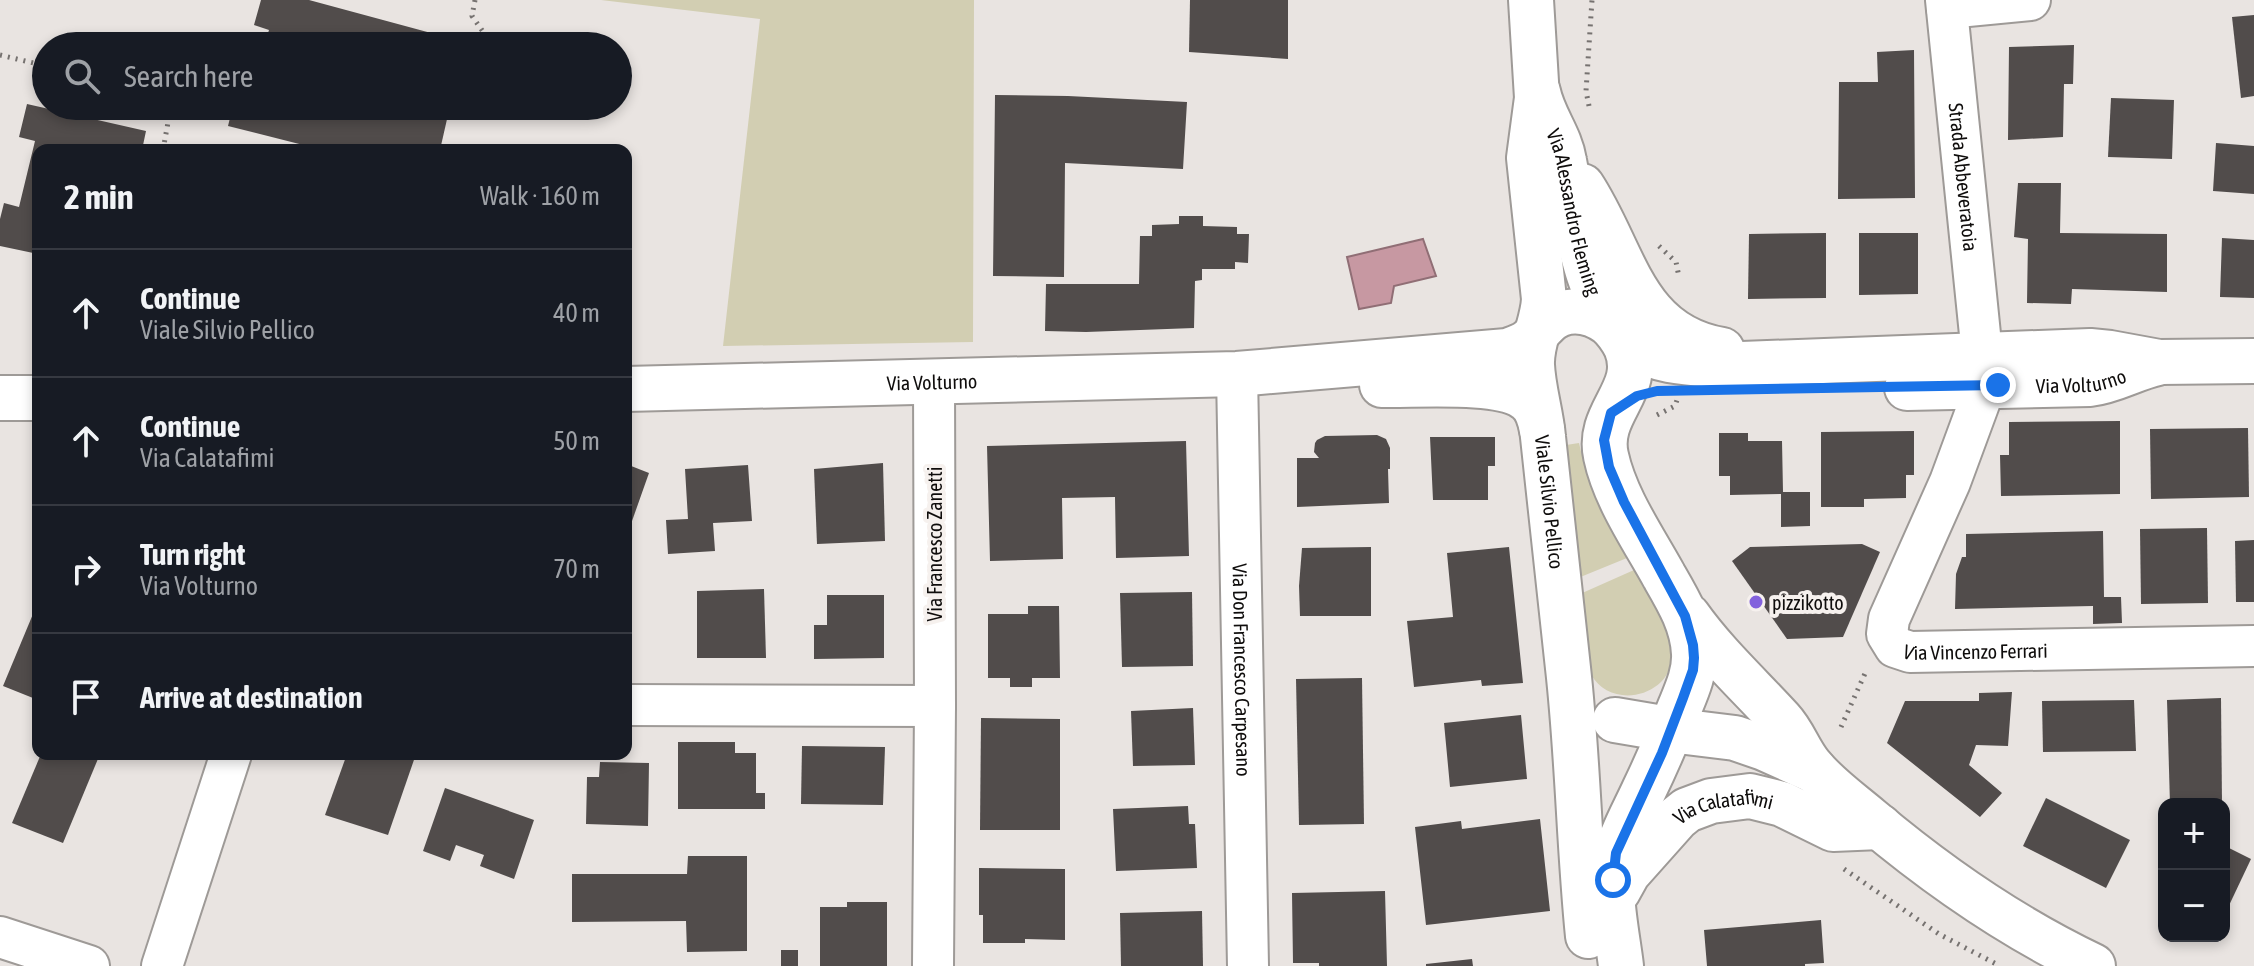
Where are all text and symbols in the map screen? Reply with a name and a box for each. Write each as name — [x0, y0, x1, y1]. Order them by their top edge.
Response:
search box — [32, 32, 632, 120]
icon: search — [60, 54, 104, 98]
text: Search here — [124, 59, 253, 93]
street label: Strada Abbeveratoia — [1945, 102, 1983, 252]
street label: Via Alessandro Fleming — [1543, 125, 1607, 299]
text: 2 min — [64, 177, 133, 216]
text: Walk · 160 m — [480, 181, 600, 211]
text: Continue — [140, 281, 240, 315]
icon: ahead — [64, 291, 108, 335]
text: 40 m — [553, 298, 600, 328]
text: Viale Silvio Pellico — [140, 315, 315, 345]
street label: Via Volturno — [2035, 363, 2129, 397]
route end — [1980, 367, 2016, 403]
street label: Via Volturno — [886, 369, 978, 394]
text: Continue — [140, 409, 240, 443]
icon: ahead — [64, 419, 108, 463]
text: 50 m — [553, 426, 600, 456]
street label: Viale Silvio Pellico — [1531, 434, 1569, 570]
text: Via Calatafimi — [140, 443, 275, 473]
street label: Via Francesco Zanetti — [923, 467, 946, 621]
text: Turn right — [140, 537, 246, 571]
icon: right — [64, 547, 108, 591]
text: 70 m — [553, 554, 600, 584]
street label: Via Don Francesco Carpesano — [1229, 563, 1256, 777]
text: Via Volturno — [140, 571, 258, 601]
place label: pizzikotto — [1772, 591, 1844, 614]
marker: pizzikotto — [1747, 593, 1765, 611]
street label: Via Vincenzo Ferrari — [1900, 638, 2048, 664]
icon: arrive — [64, 675, 108, 719]
text: Arrive at destination — [140, 680, 362, 714]
street label: Via Calatafimi — [1668, 784, 1776, 828]
map controls — [2158, 798, 2230, 942]
button: + — [2158, 798, 2230, 870]
route start — [1595, 862, 1631, 898]
button: − — [2158, 870, 2230, 942]

